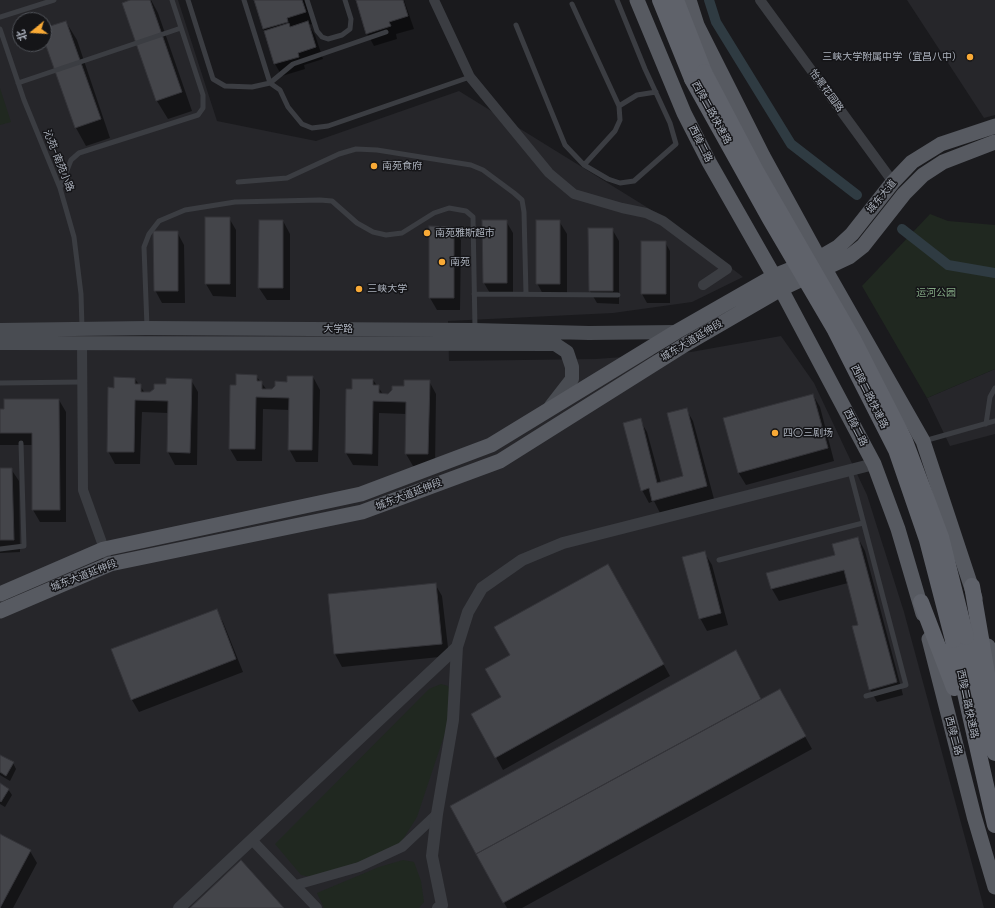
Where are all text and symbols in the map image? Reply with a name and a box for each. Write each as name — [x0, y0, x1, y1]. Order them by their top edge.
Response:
north arrow — [12, 12, 52, 52]
text: 北 — [12, 28, 31, 43]
place label: 三峡大学附属中学（宜昌八中） — [822, 51, 962, 63]
marker: 三峡大学附属中学（宜昌八中） — [965, 52, 975, 62]
street label: 怡景花园路 — [806, 67, 846, 115]
street label: 西陵二路快速路 — [689, 79, 733, 147]
street label: 西陵二路 — [686, 123, 714, 165]
street label: 沁苑-南苑小路 — [40, 128, 76, 194]
place label: 南苑食府 — [382, 160, 422, 172]
marker: 南苑食府 — [369, 161, 379, 171]
street label: 城东大道 — [865, 178, 899, 216]
place label: 南苑雅斯超市 — [435, 227, 495, 239]
marker: 南苑雅斯超市 — [422, 228, 432, 238]
place label: 南苑 — [450, 256, 470, 268]
marker: 南苑 — [437, 257, 447, 267]
place label: 三峡大学 — [367, 283, 407, 295]
marker: 三峡大学 — [354, 284, 364, 294]
park label: 运河公园 — [916, 287, 956, 299]
street label: 城东大道延伸段 — [659, 318, 725, 364]
street label: 大学路 — [323, 323, 353, 335]
street label: 西陵二路快速路 — [848, 363, 890, 431]
street label: 西陵二路 — [841, 407, 869, 449]
place label: 四〇三剧场 — [783, 427, 833, 439]
marker: 四〇三剧场 — [770, 428, 780, 438]
street label: 城东大道延伸段 — [374, 477, 444, 513]
street label: 城东大道延伸段 — [49, 558, 119, 594]
street label: 西陵二路快速路 — [954, 669, 980, 739]
street label: 西陵二路 — [942, 715, 964, 757]

